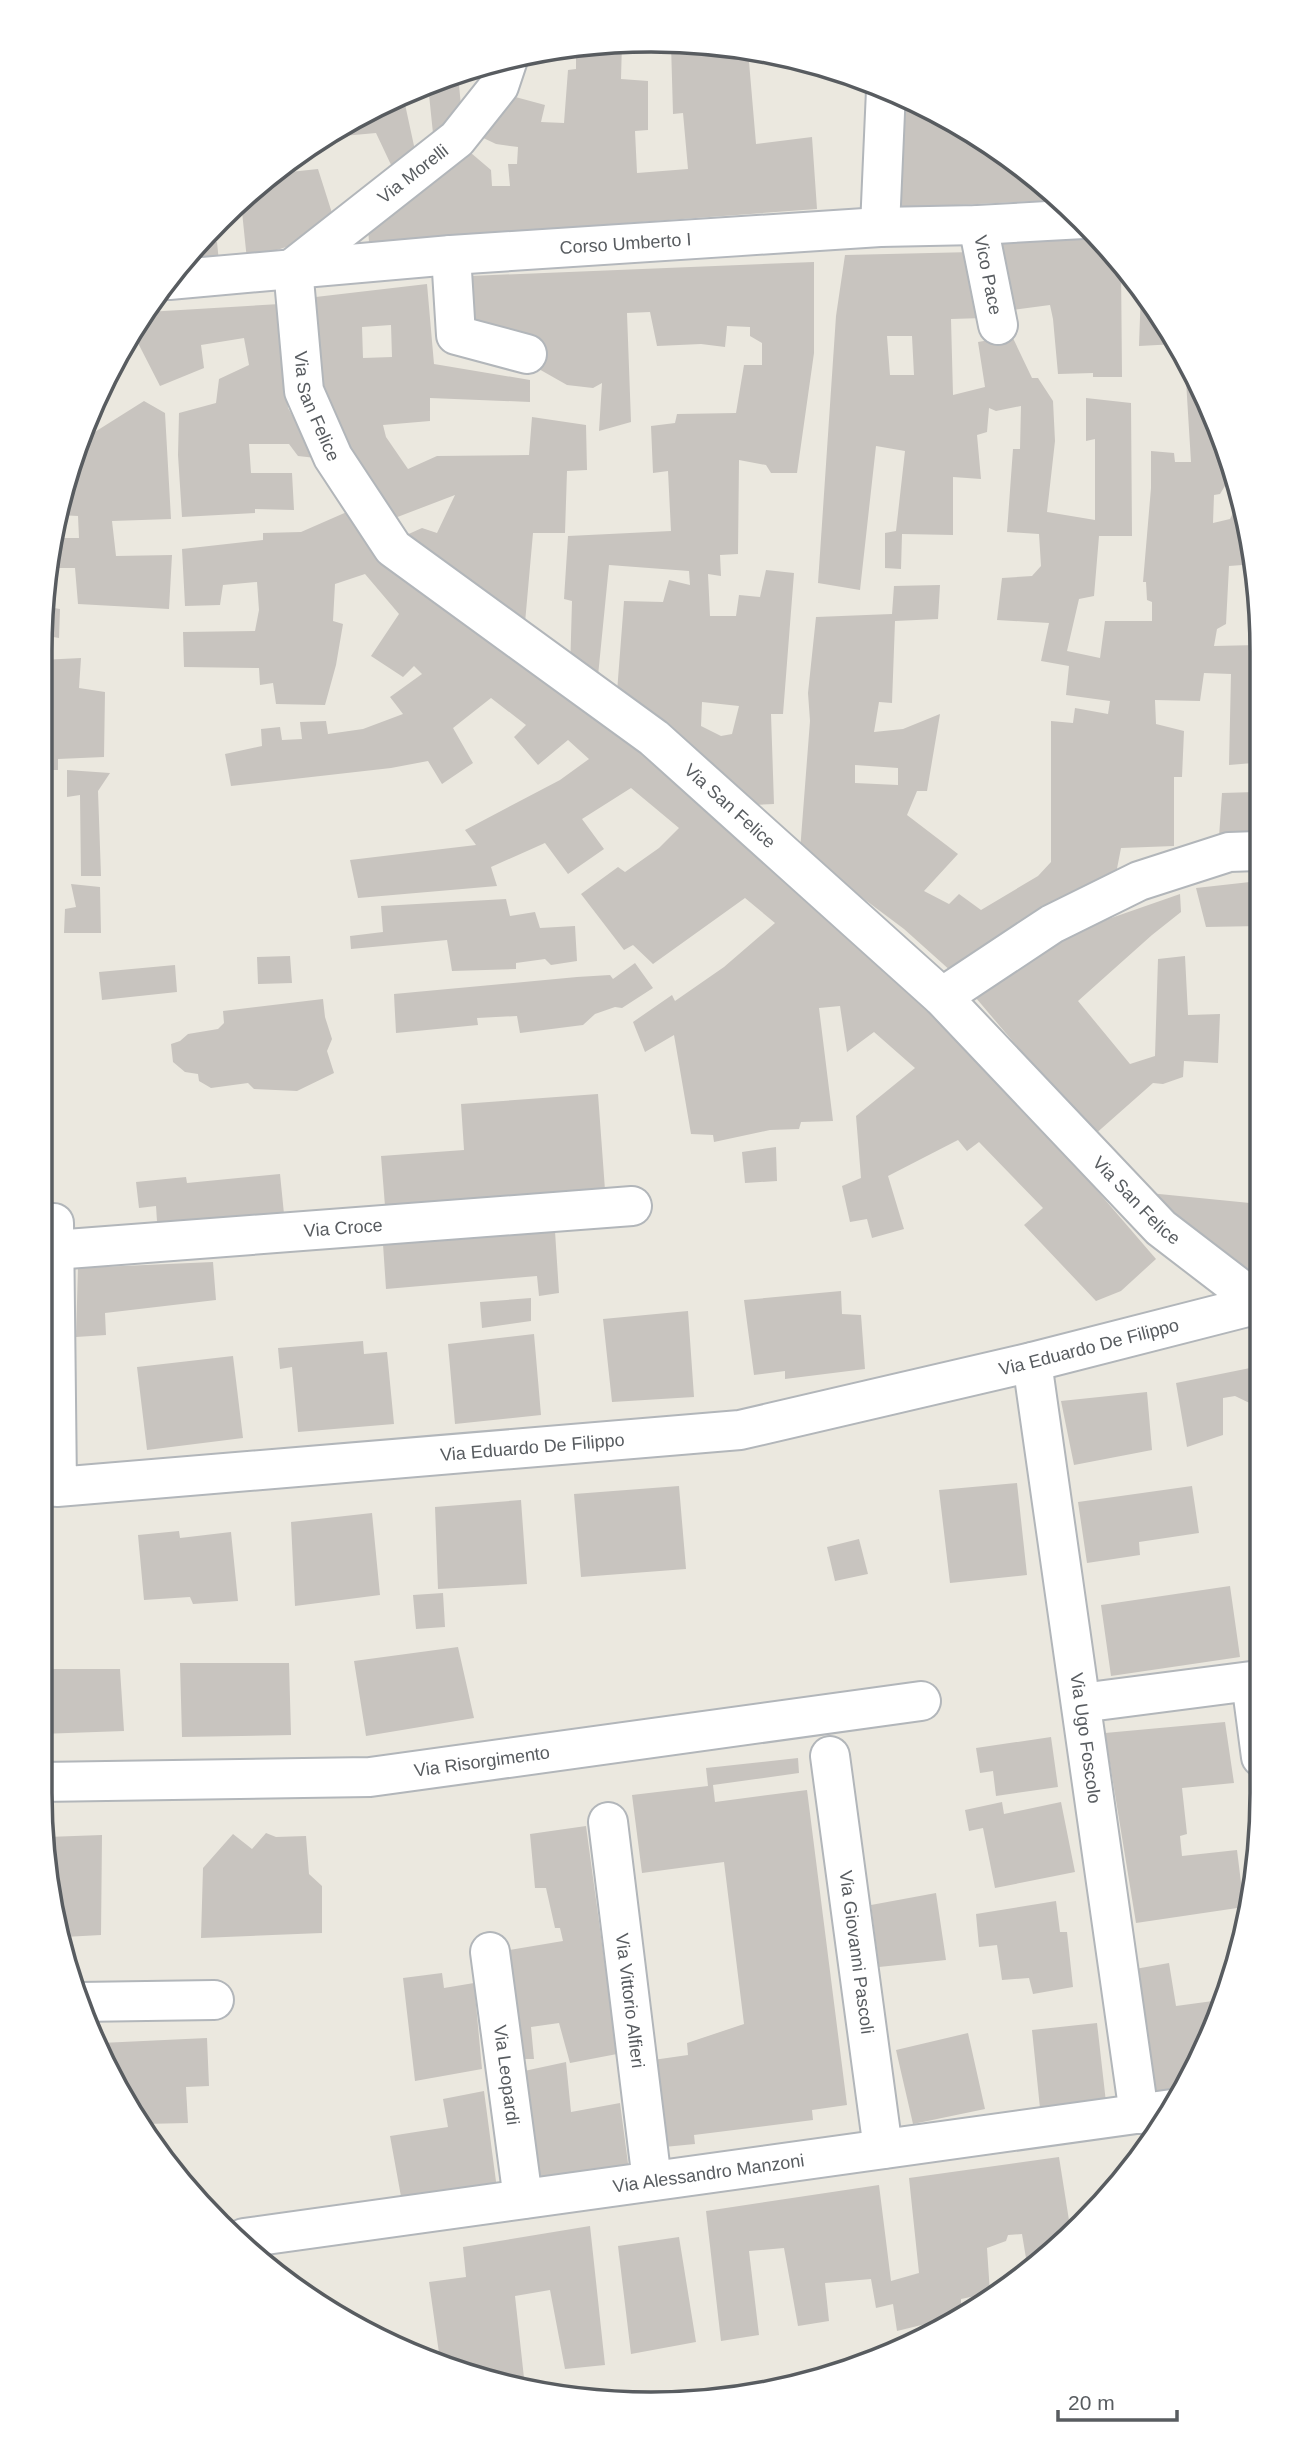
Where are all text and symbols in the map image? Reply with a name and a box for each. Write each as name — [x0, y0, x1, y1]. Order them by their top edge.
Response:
street label: Via Morelli — [374, 140, 452, 208]
street label: Corso Umberto I — [559, 229, 692, 258]
street label: Vico Pace — [970, 233, 1006, 317]
street label: Via San Felice — [290, 350, 344, 464]
street label: Via San Felice — [680, 760, 779, 852]
street label: Via San Felice — [1089, 1152, 1184, 1249]
street label: Via Croce — [303, 1215, 383, 1241]
street label: Via Eduardo De Filippo — [997, 1315, 1181, 1379]
street label: Via Eduardo De Filippo — [439, 1430, 625, 1465]
street label: Via Ugo Foscolo — [1066, 1672, 1105, 1805]
street label: Via Risorgimento — [413, 1742, 551, 1781]
street label: Via Giovanni Pascoli — [836, 1869, 877, 2035]
street label: Via Vittorio Alfieri — [612, 1932, 648, 2069]
street label: Via Leopardi — [490, 2024, 523, 2126]
street label: Via Alessandro Manzoni — [612, 2150, 805, 2197]
scale bar — [1058, 2378, 1177, 2422]
text: 20 m — [1068, 2391, 1115, 2414]

